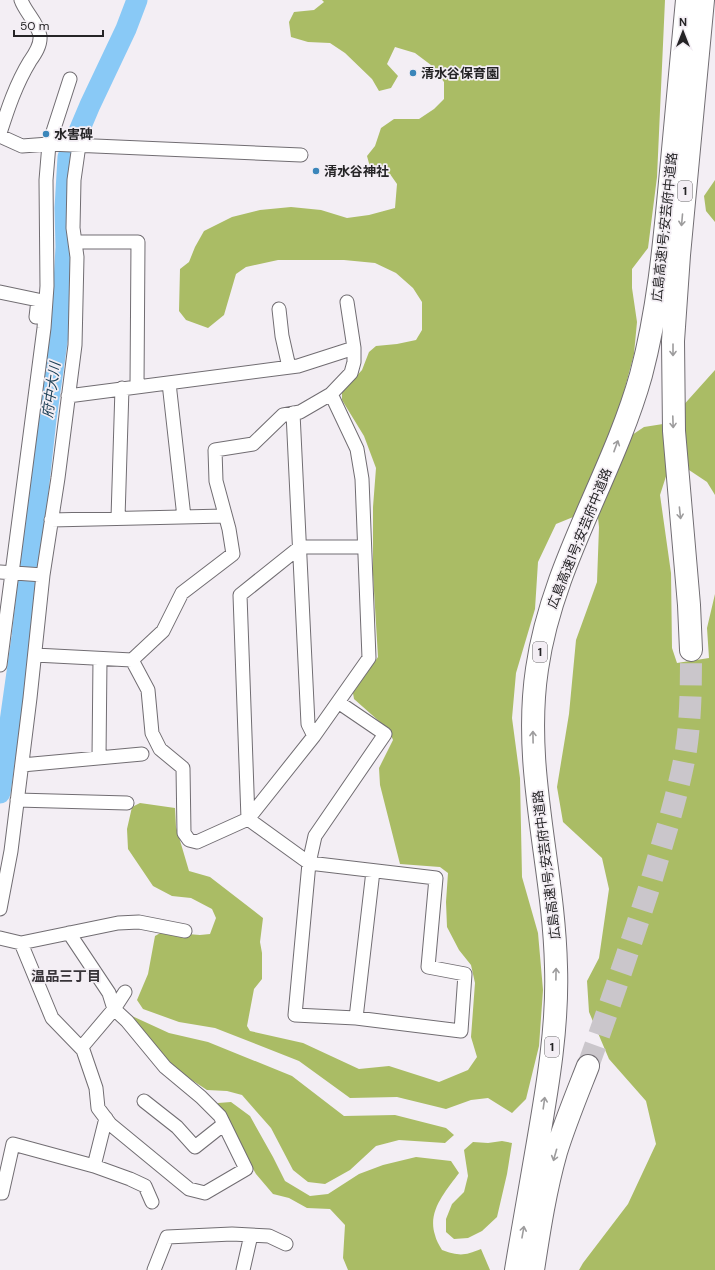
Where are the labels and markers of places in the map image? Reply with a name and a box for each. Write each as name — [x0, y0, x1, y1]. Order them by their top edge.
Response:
place label: 清水谷保育園 — [421, 65, 499, 82]
marker: 清水谷保育園 — [408, 68, 418, 78]
place label: 水害碑 — [54, 126, 93, 143]
marker: 水害碑 — [41, 129, 51, 139]
place label: 清水谷神社 — [324, 163, 389, 180]
marker: 清水谷神社 — [311, 166, 321, 176]

